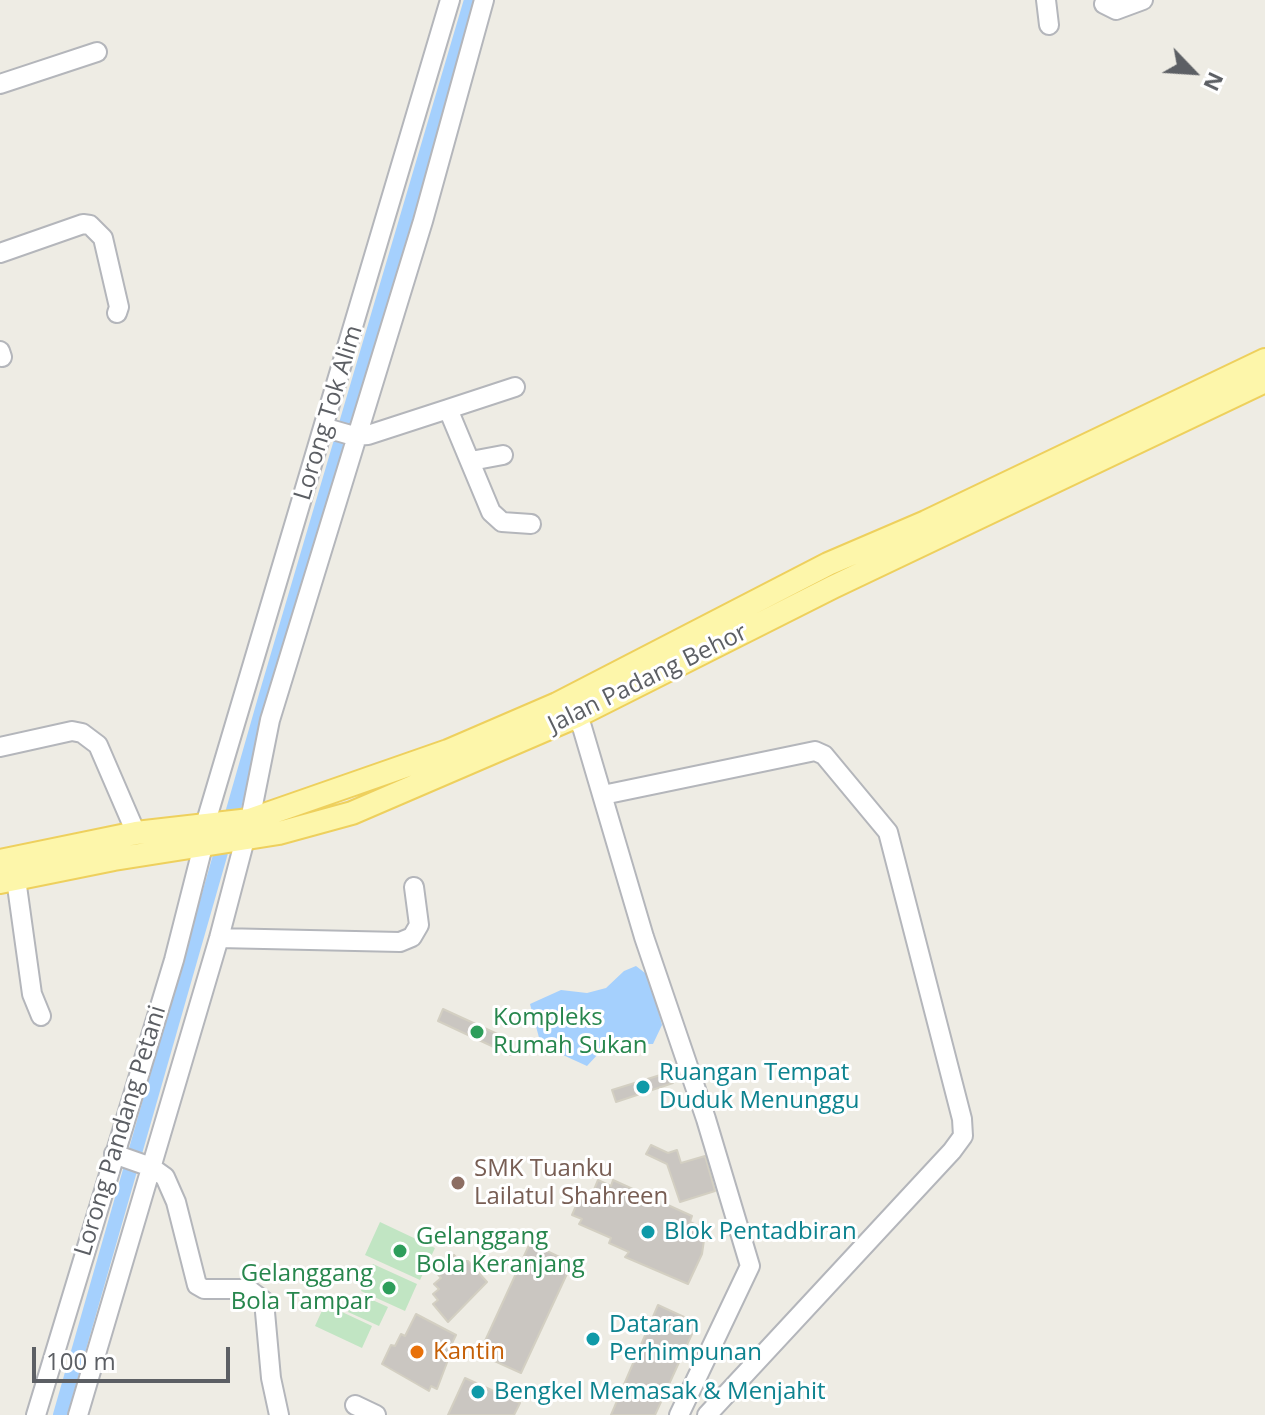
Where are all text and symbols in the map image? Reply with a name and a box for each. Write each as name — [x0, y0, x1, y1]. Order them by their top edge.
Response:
north arrow — [1153, 32, 1233, 112]
text: N — [1197, 68, 1232, 97]
street label: Lorong Tok Alim — [289, 322, 369, 504]
street label: Jalan Padang Behor — [544, 618, 752, 740]
street label: Lorong Pandang Petani — [69, 1002, 173, 1260]
place label: Kompleks Rumah Sukan — [493, 1004, 648, 1060]
marker: Kompleks Rumah Sukan — [468, 1023, 486, 1041]
place label: Ruangan Tempat Duduk Menunggu — [659, 1059, 859, 1115]
marker: Ruangan Tempat Duduk Menunggu — [634, 1078, 652, 1096]
place label: SMK Tuanku Lailatul Shahreen — [474, 1155, 668, 1211]
marker: SMK Tuanku Lailatul Shahreen — [449, 1174, 467, 1192]
place label: Blok Pentadbiran — [664, 1218, 857, 1246]
place label: Gelanggang Bola Keranjang — [416, 1223, 585, 1279]
marker: Blok Pentadbiran — [639, 1223, 657, 1241]
marker: Gelanggang Bola Keranjang — [391, 1242, 409, 1260]
place label: Gelanggang Bola Tampar — [231, 1260, 373, 1316]
marker: Gelanggang Bola Tampar — [380, 1279, 398, 1297]
place label: Dataran Perhimpunan — [609, 1311, 762, 1367]
marker: Dataran Perhimpunan — [584, 1330, 602, 1348]
scale bar — [36, 1331, 234, 1381]
place label: Kantin — [433, 1338, 505, 1366]
marker: Kantin — [408, 1343, 426, 1361]
text: 100 m — [46, 1344, 116, 1377]
place label: Bengkel Memasak & Menjahit — [494, 1378, 826, 1406]
marker: Bengkel Memasak & Menjahit — [469, 1383, 487, 1401]

